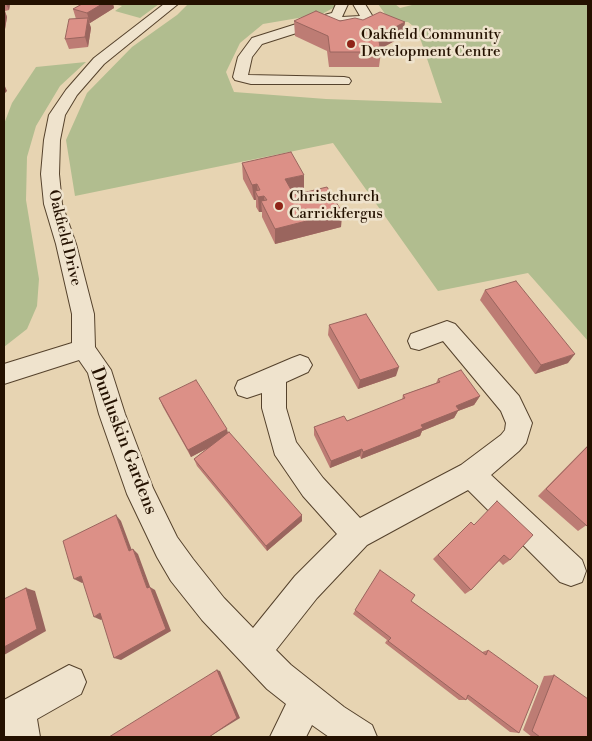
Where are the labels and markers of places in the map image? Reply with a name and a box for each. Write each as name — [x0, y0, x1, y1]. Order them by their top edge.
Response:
place label: Oakfield Community Development Centre — [361, 26, 501, 61]
marker: Oakfield Community Development Centre — [345, 38, 357, 50]
place label: Christchurch Carrickfergus — [289, 188, 383, 223]
marker: Christchurch Carrickfergus — [273, 200, 285, 212]

